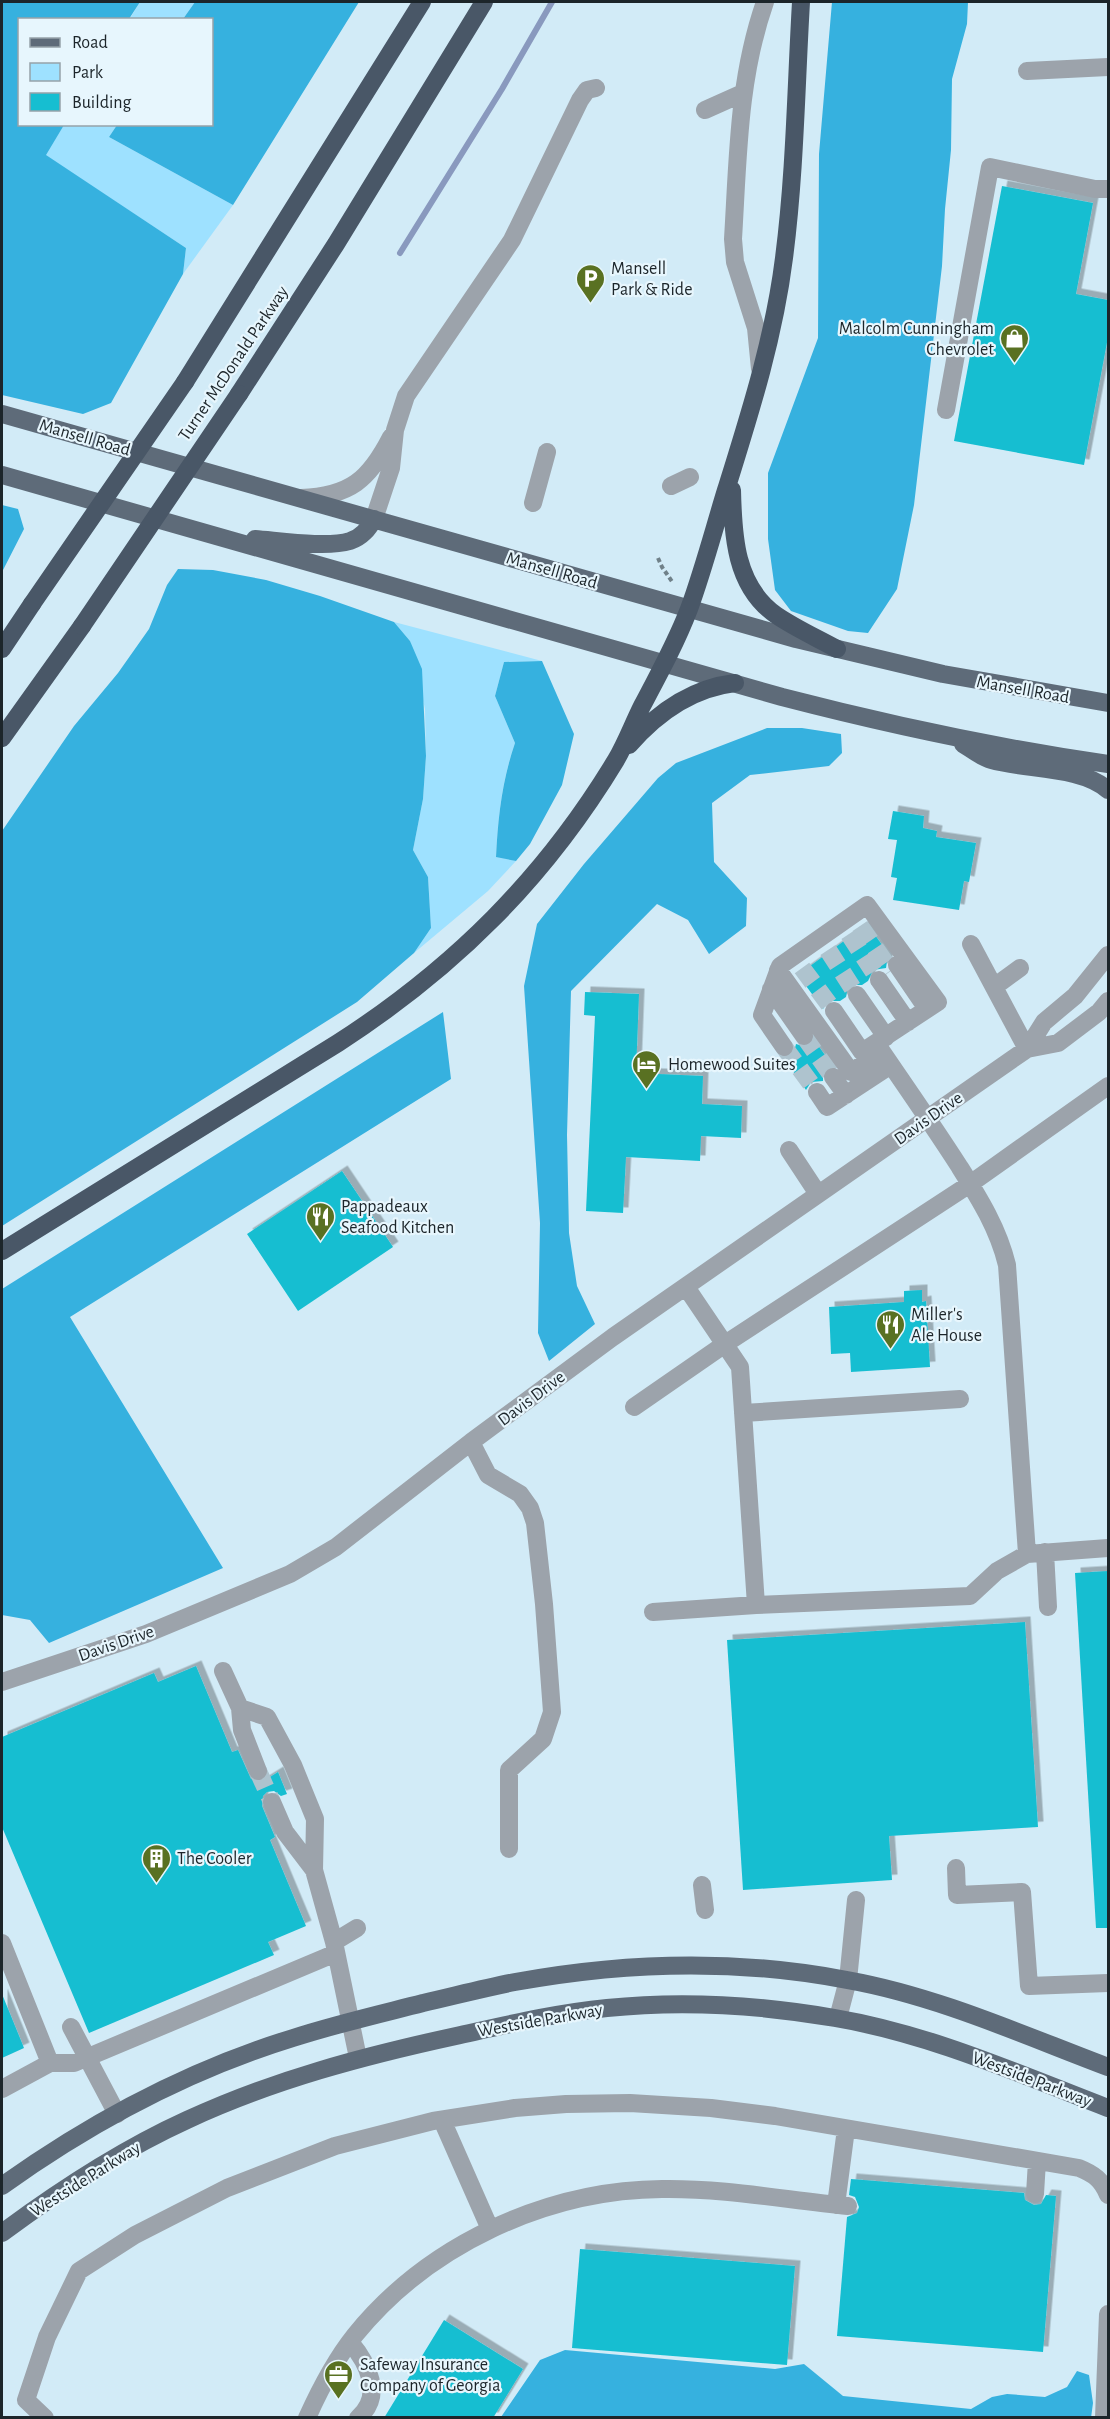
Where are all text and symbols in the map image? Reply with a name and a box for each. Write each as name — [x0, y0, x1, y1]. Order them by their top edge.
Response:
legend — [18, 18, 213, 126]
text: Road — [72, 34, 108, 52]
text: Park — [72, 64, 104, 82]
text: Building — [72, 94, 132, 112]
place label: Mansell Park & Ride — [611, 260, 692, 299]
parking icon: Mansell Park & Ride — [574, 262, 606, 304]
street label: Turner McDonald Parkway — [175, 283, 292, 444]
place label: Malcolm Cunningham Chevrolet — [839, 320, 994, 359]
shop icon: Malcolm Cunningham Chevrolet — [999, 322, 1031, 364]
street label: Mansell Road — [37, 416, 132, 460]
street label: Mansell Road — [504, 549, 599, 593]
street label: Mansell Road — [975, 673, 1071, 707]
hotel icon: Homewood Suites — [631, 1048, 663, 1090]
place label: Homewood Suites — [668, 1056, 796, 1074]
street label: Davis Drive — [891, 1089, 966, 1149]
place label: Pappadeaux Seafood Kitchen — [341, 1198, 454, 1237]
restaurant icon: Pappadeaux Seafood Kitchen — [304, 1200, 336, 1242]
place label: Miller's Ale House — [911, 1306, 982, 1345]
restaurant icon: Miller's Ale House — [874, 1308, 906, 1350]
street label: Davis Drive — [495, 1368, 568, 1430]
street label: Davis Drive — [76, 1623, 156, 1665]
building icon: The Cooler — [140, 1842, 172, 1884]
place label: The Cooler — [177, 1850, 252, 1868]
street label: Westside Parkway — [476, 2001, 604, 2041]
street label: Westside Parkway — [969, 2049, 1094, 2111]
street label: Westside Parkway — [27, 2139, 144, 2221]
place label: Safeway Insurance Company of Georgia — [360, 2356, 501, 2395]
office icon: Safeway Insurance Company of Georgia — [323, 2358, 355, 2400]

